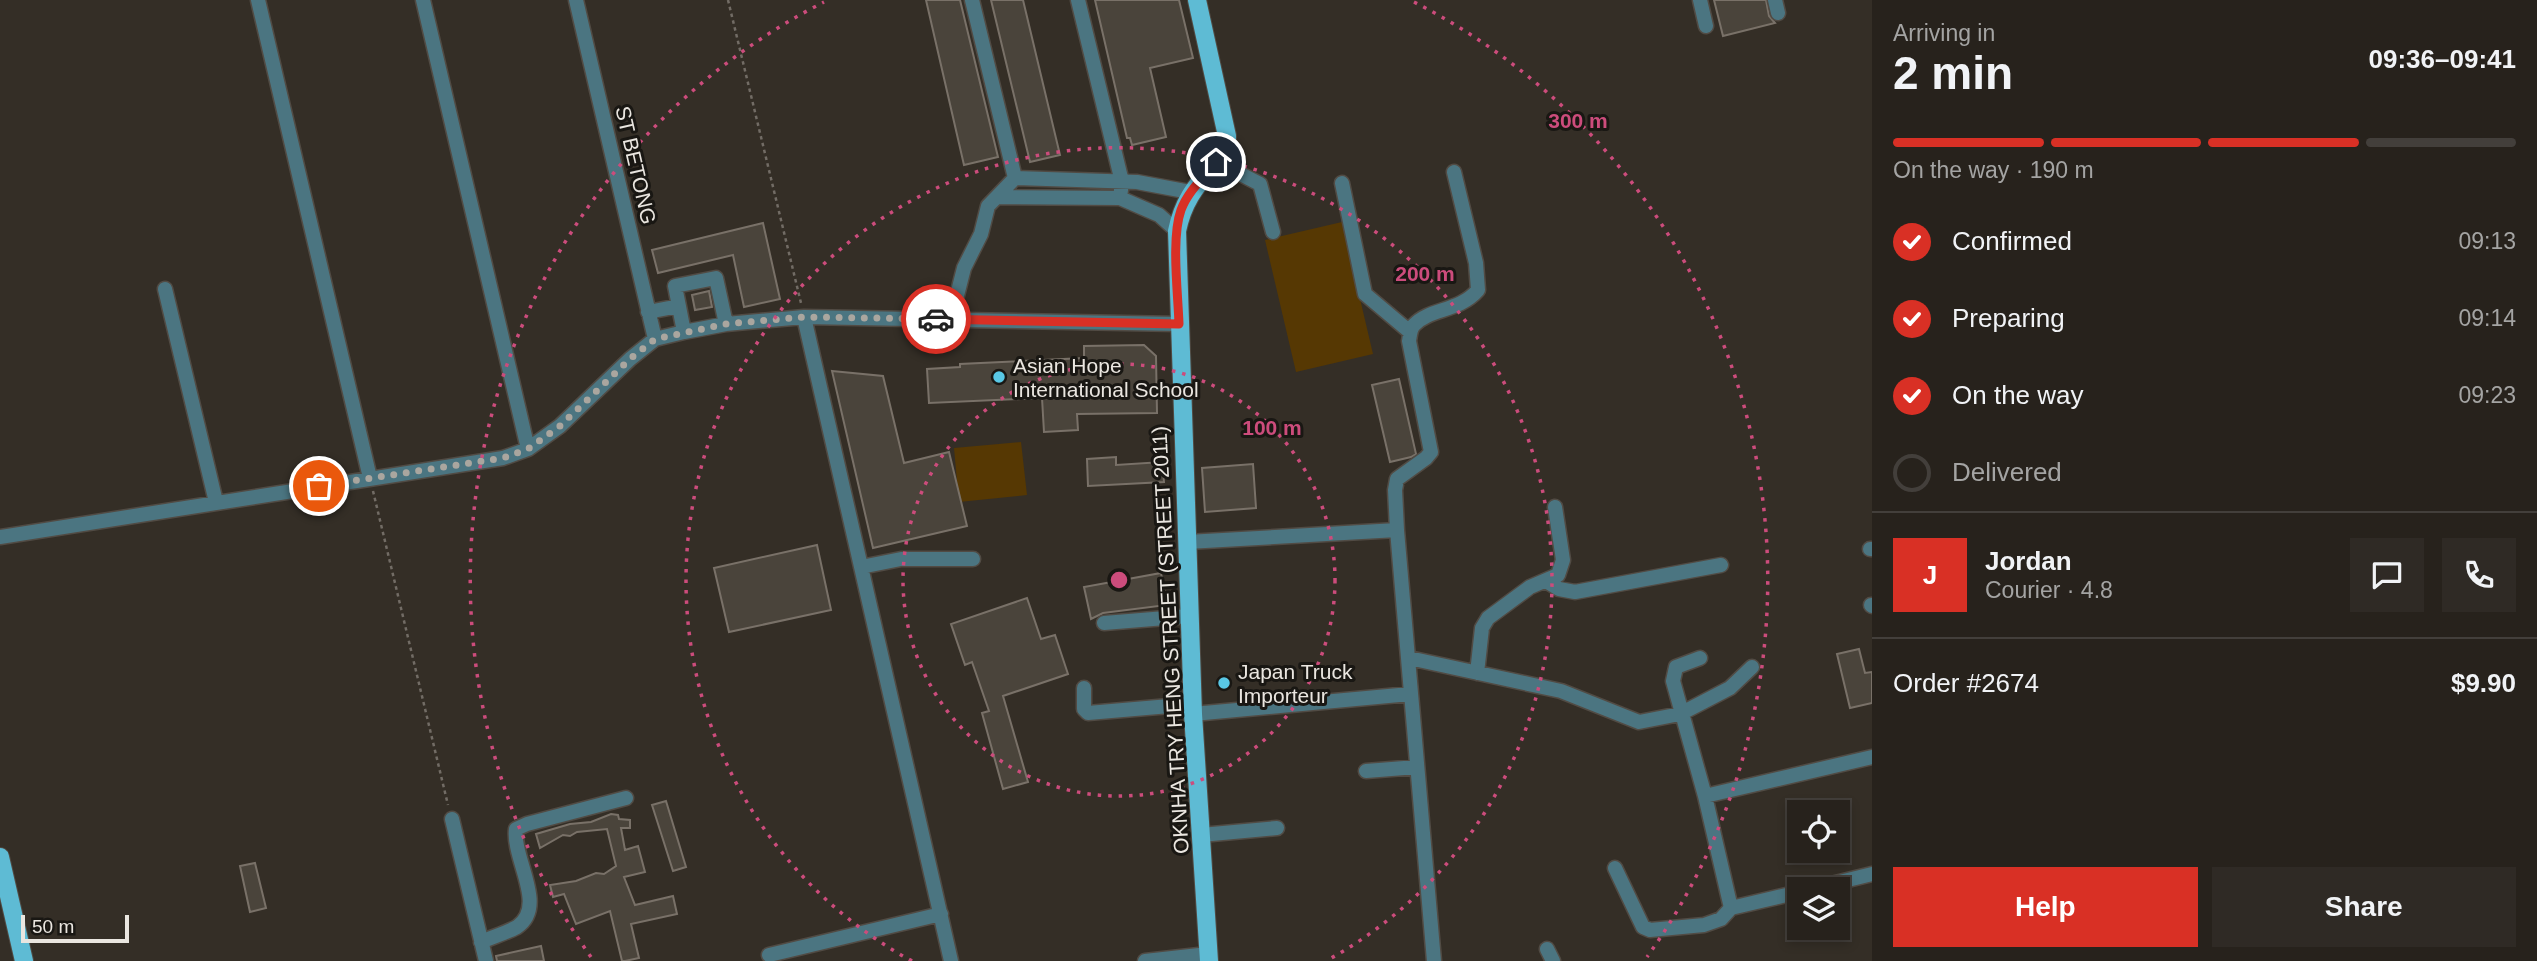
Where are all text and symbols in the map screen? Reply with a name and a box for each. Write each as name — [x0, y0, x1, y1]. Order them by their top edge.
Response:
text: Arriving in — [1893, 20, 1995, 46]
text: 09:36–09:41 — [2369, 44, 2516, 74]
text: 2 min — [1893, 47, 2013, 99]
street label: ST BETONG — [611, 104, 661, 226]
text: 300 m — [1548, 109, 1608, 132]
pin — [1186, 132, 1246, 192]
icon: home — [1197, 143, 1235, 181]
text: On the way · 190 m — [1893, 157, 2094, 183]
icon: check — [1893, 223, 1931, 261]
text: Confirmed — [1952, 226, 2072, 256]
text: 09:13 — [2458, 228, 2516, 254]
text: 200 m — [1395, 262, 1455, 285]
courier — [901, 284, 971, 354]
icon: car — [917, 300, 955, 338]
icon: check — [1893, 300, 1931, 338]
text: Preparing — [1952, 303, 2065, 333]
text: 09:14 — [2458, 305, 2516, 331]
place label: Asian Hope International School — [1013, 354, 1199, 401]
marker: Asian Hope International School — [991, 369, 1007, 385]
icon: check — [1893, 377, 1931, 415]
text: On the way — [1952, 380, 2084, 410]
text: 09:23 — [2458, 382, 2516, 408]
text: 100 m — [1242, 416, 1302, 439]
street label: OKNHA TRY HENG STREET (STREET 2011) — [1147, 426, 1193, 854]
pin — [289, 456, 349, 516]
text: Delivered — [1952, 457, 2062, 487]
icon: bag — [300, 467, 338, 505]
button: chat — [2350, 538, 2424, 612]
button: phone — [2442, 538, 2516, 612]
text: Jordan — [1985, 546, 2072, 576]
text: J — [1923, 560, 1937, 590]
centre of rings — [1107, 568, 1131, 592]
text: Courier · 4.8 — [1985, 577, 2113, 603]
place label: Japan Truck Importeur — [1238, 660, 1353, 707]
text: Order #2674 — [1893, 668, 2039, 698]
text: $9.90 — [2451, 668, 2516, 698]
marker: Japan Truck Importeur — [1216, 675, 1232, 691]
map controls — [1787, 800, 1850, 940]
button: locate — [1787, 800, 1850, 863]
button: Help — [1893, 867, 2198, 947]
button: Share — [2212, 867, 2516, 947]
button: layers — [1787, 877, 1850, 940]
scale bar — [21, 912, 130, 944]
text: 50 m — [32, 916, 74, 937]

